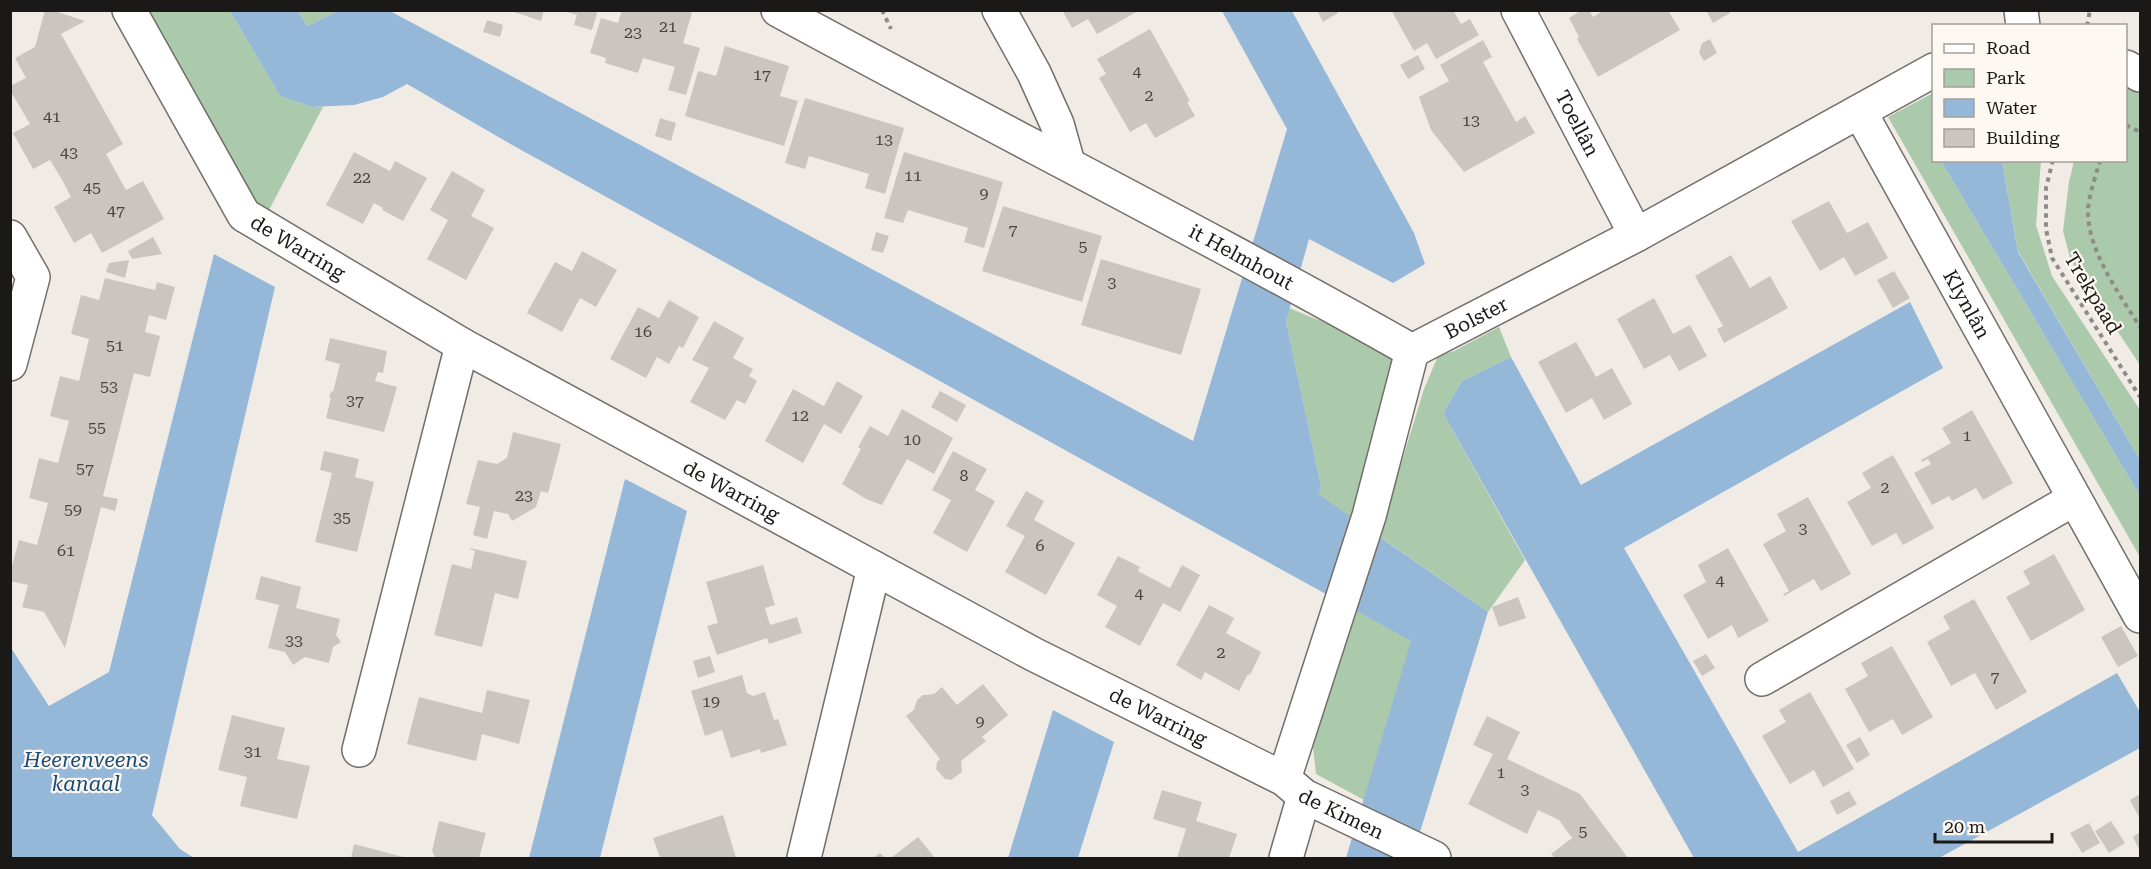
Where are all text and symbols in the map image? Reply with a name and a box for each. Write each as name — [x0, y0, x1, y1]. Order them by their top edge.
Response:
house number: 21 — [659, 17, 677, 36]
house number: 23 — [624, 23, 642, 42]
legend — [1932, 24, 2127, 162]
text: Road — [1986, 37, 2031, 58]
house number: 4 — [1133, 62, 1142, 81]
house number: 17 — [753, 65, 771, 84]
text: Park — [1986, 67, 2026, 88]
house number: 2 — [1145, 86, 1154, 105]
street label: Toellân — [1550, 86, 1605, 161]
text: Water — [1986, 97, 2037, 118]
house number: 41 — [43, 107, 61, 126]
house number: 13 — [1462, 111, 1480, 130]
text: Building — [1986, 127, 2060, 148]
house number: 13 — [875, 130, 893, 149]
house number: 43 — [60, 143, 78, 162]
house number: 11 — [904, 166, 922, 185]
house number: 22 — [353, 168, 371, 187]
house number: 45 — [83, 178, 101, 197]
house number: 9 — [980, 184, 989, 203]
house number: 47 — [107, 201, 125, 220]
street label: de Warring — [246, 210, 350, 285]
street label: it Helmhout — [1185, 219, 1298, 295]
house number: 7 — [1009, 220, 1018, 239]
house number: 5 — [1079, 237, 1088, 256]
street label: Trekpaad — [2059, 248, 2127, 338]
street label: Klynlân — [1938, 266, 1996, 343]
house number: 3 — [1108, 273, 1117, 292]
street label: Bolster — [1440, 292, 1512, 344]
house number: 16 — [634, 322, 652, 341]
house number: 51 — [106, 336, 124, 355]
house number: 53 — [100, 377, 118, 396]
house number: 37 — [346, 391, 364, 410]
house number: 12 — [791, 406, 809, 425]
house number: 55 — [88, 418, 106, 437]
house number: 1 — [1963, 426, 1972, 445]
house number: 10 — [903, 430, 921, 449]
street label: de Warring — [679, 455, 784, 527]
house number: 57 — [76, 459, 94, 478]
house number: 8 — [960, 466, 969, 485]
house number: 2 — [1881, 478, 1890, 497]
house number: 23 — [515, 486, 533, 505]
house number: 59 — [64, 500, 82, 519]
house number: 35 — [333, 508, 351, 527]
house number: 3 — [1799, 519, 1808, 538]
house number: 6 — [1036, 536, 1045, 555]
house number: 61 — [57, 541, 75, 560]
house number: 4 — [1716, 571, 1725, 590]
house number: 4 — [1135, 584, 1144, 603]
house number: 33 — [285, 631, 303, 650]
house number: 2 — [1217, 643, 1226, 662]
house number: 7 — [1991, 667, 2000, 686]
street label: de Warring — [1105, 682, 1212, 751]
house number: 19 — [702, 692, 720, 711]
house number: 9 — [976, 712, 985, 731]
house number: 31 — [244, 742, 262, 761]
water label: Heerenveens kanaal — [23, 748, 149, 796]
house number: 1 — [1497, 763, 1506, 782]
house number: 3 — [1521, 780, 1530, 799]
street label: de Kimen — [1295, 783, 1388, 844]
scale bar — [1935, 806, 2052, 844]
text: 20 m — [1944, 816, 1985, 837]
house number: 5 — [1579, 822, 1588, 841]

